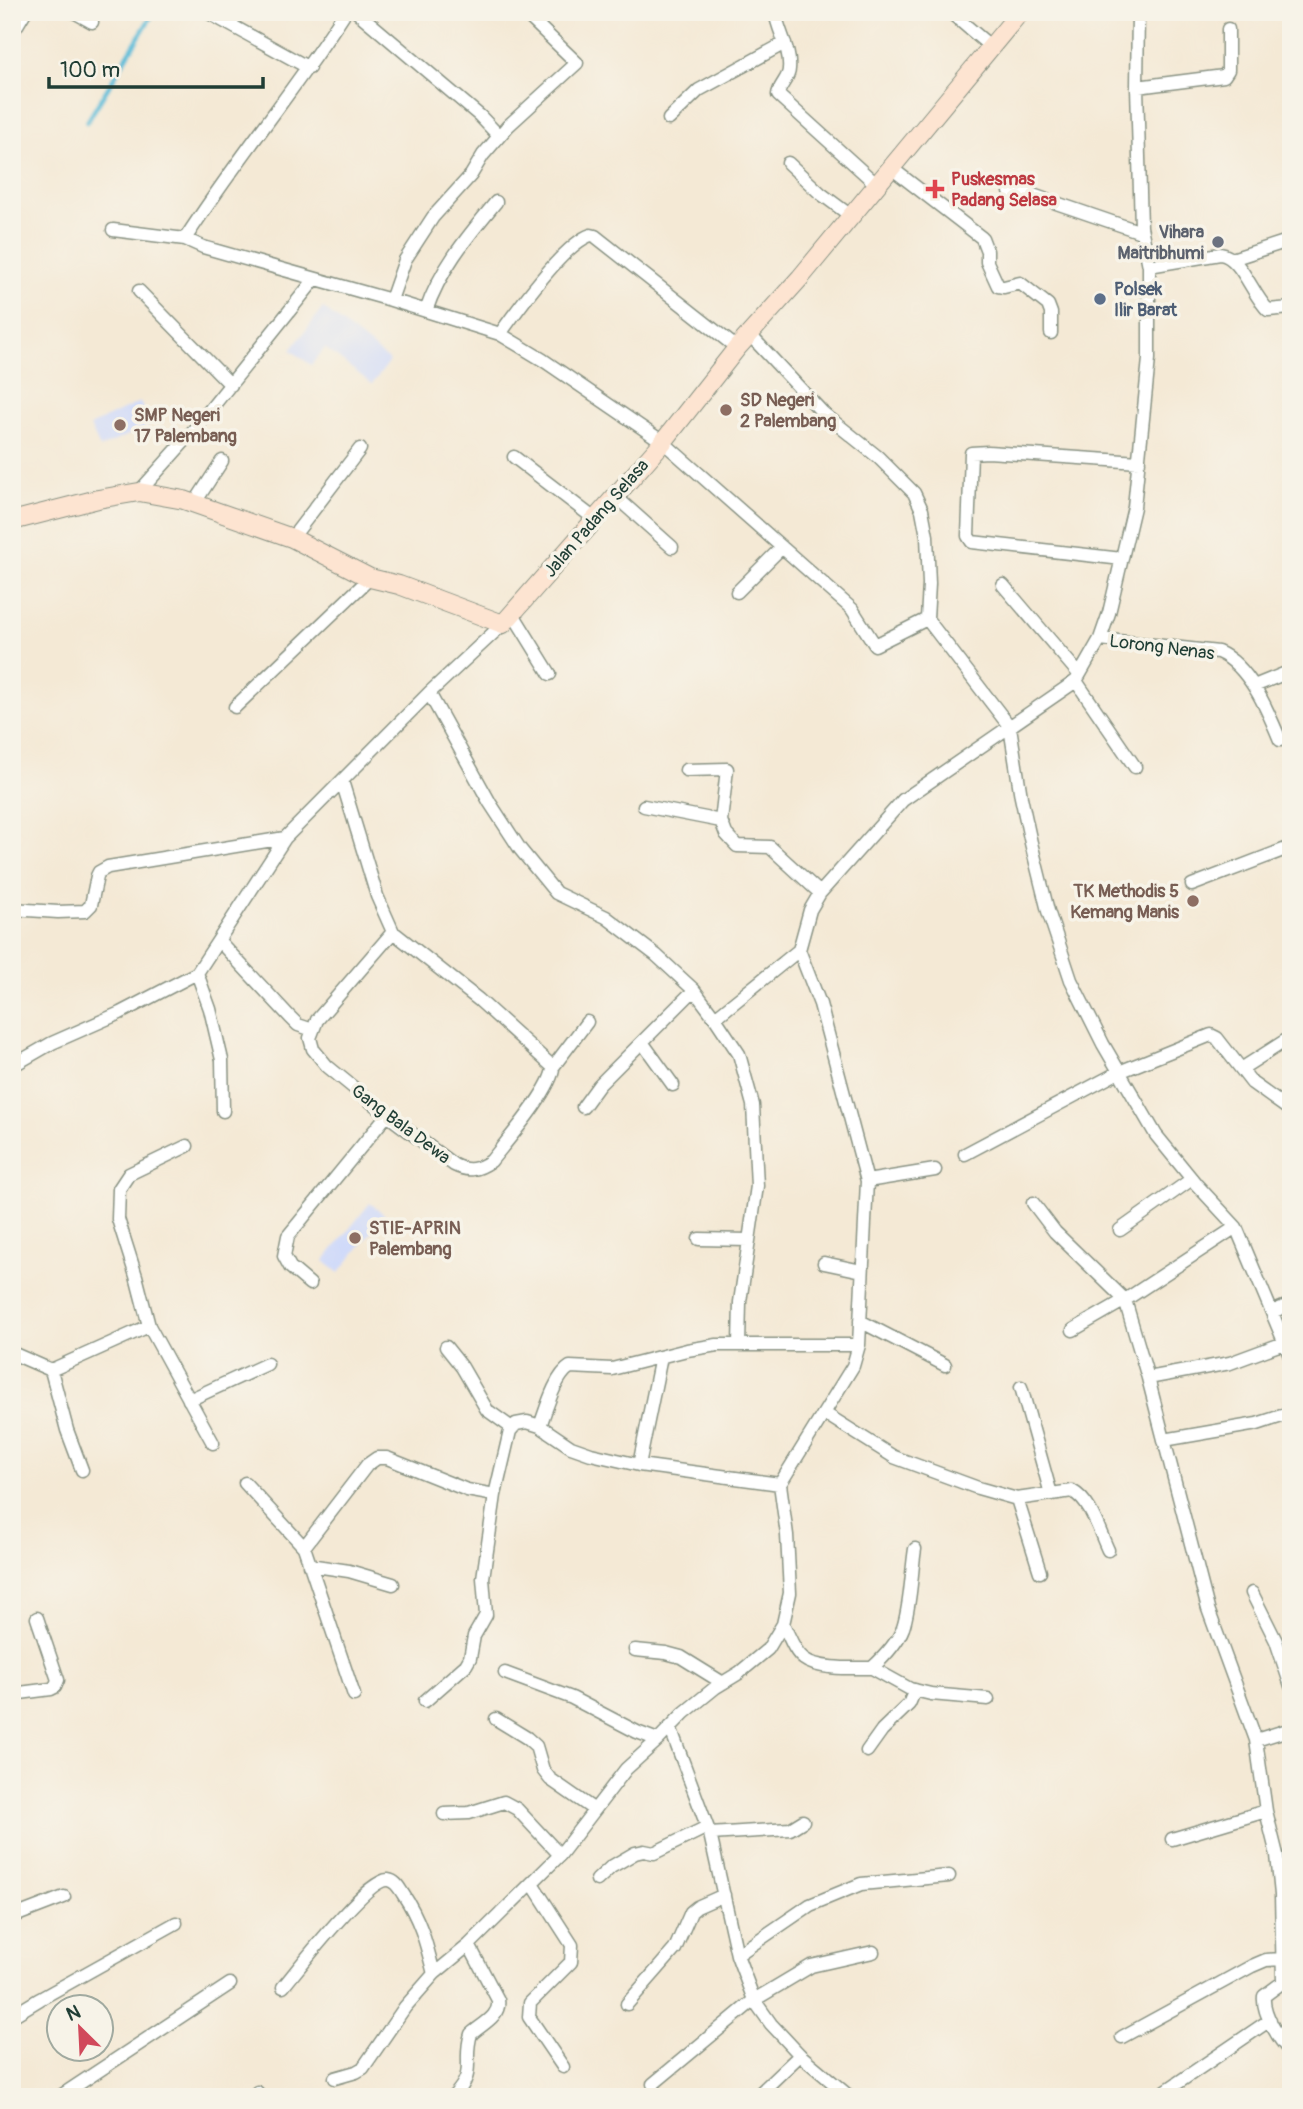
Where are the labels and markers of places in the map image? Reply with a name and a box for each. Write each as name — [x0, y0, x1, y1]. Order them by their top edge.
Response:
place label: Puskesmas Padang Selasa — [951, 168, 1057, 212]
marker: Puskesmas Padang Selasa — [925, 179, 945, 199]
place label: Vihara Maitribhumi — [1118, 221, 1205, 265]
marker: Vihara Maitribhumi — [1210, 234, 1226, 250]
place label: Polsek Ilir Barat — [1114, 278, 1178, 322]
marker: Polsek Ilir Barat — [1092, 291, 1108, 307]
place label: SD Negeri 2 Palembang — [740, 389, 836, 433]
marker: SD Negeri 2 Palembang — [718, 402, 734, 418]
place label: SMP Negeri 17 Palembang — [134, 404, 237, 448]
marker: SMP Negeri 17 Palembang — [112, 417, 128, 433]
place label: TK Methodis 5 Kemang Manis — [1070, 880, 1180, 924]
marker: TK Methodis 5 Kemang Manis — [1185, 893, 1201, 909]
place label: STIE-APRIN Palembang — [369, 1217, 461, 1261]
marker: STIE-APRIN Palembang — [347, 1230, 363, 1246]

